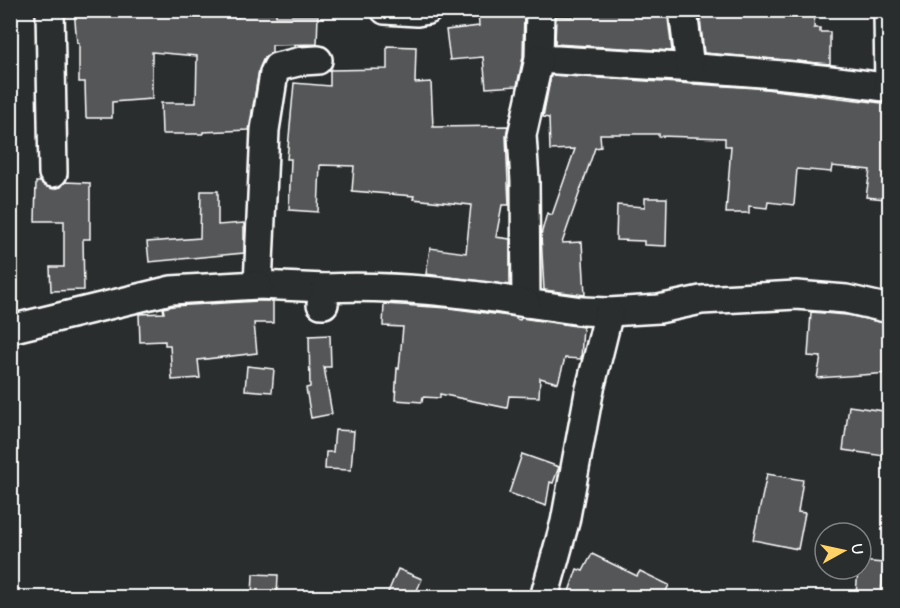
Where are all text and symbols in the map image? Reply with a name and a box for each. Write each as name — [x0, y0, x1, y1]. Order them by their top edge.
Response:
north arrow — [813, 521, 873, 581]
text: U — [847, 542, 867, 556]

